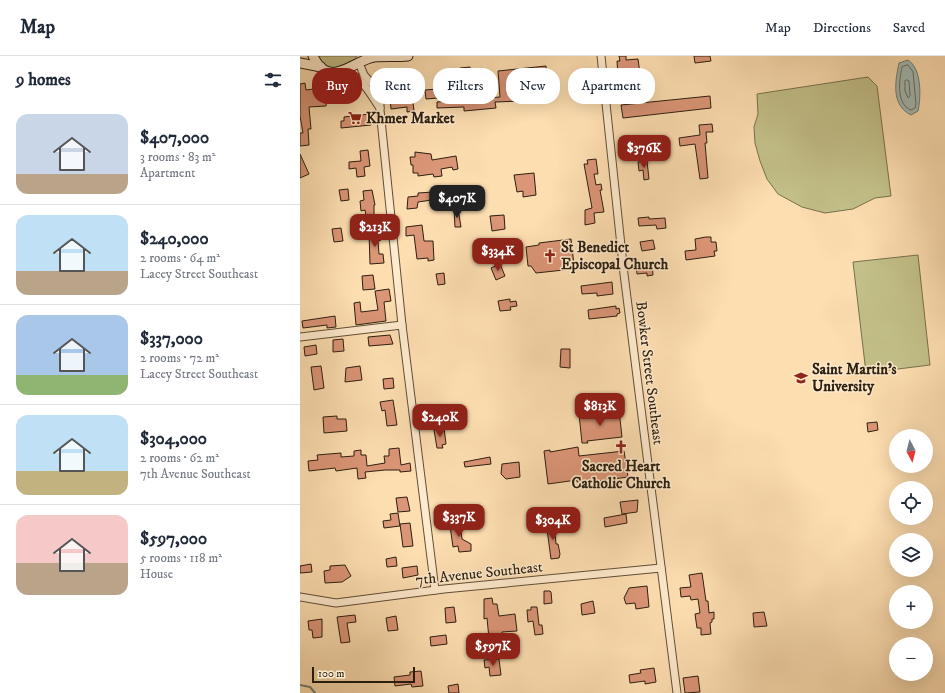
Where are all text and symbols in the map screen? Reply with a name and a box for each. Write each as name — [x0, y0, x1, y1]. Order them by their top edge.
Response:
text: Map — [20, 16, 55, 39]
text: Map — [765, 19, 791, 37]
text: Directions — [813, 19, 871, 37]
text: Saved — [893, 19, 925, 37]
chip: Buy — [312, 68, 362, 104]
chip: Rent — [370, 68, 425, 104]
chip: Filters — [433, 68, 498, 104]
chip: New — [506, 68, 560, 104]
chip: Apartment — [568, 68, 655, 104]
text: 9 homes — [16, 69, 71, 91]
icon: filters — [262, 69, 284, 91]
place label: Khmer Market — [366, 109, 455, 128]
supermarket icon: Khmer Market — [347, 110, 363, 126]
text: $407,000 — [140, 127, 209, 149]
icon: home — [48, 130, 96, 178]
pin: $376K — [616, 135, 672, 169]
text: $376K — [627, 140, 661, 156]
text: 3 rooms · 83 m² — [140, 149, 216, 165]
text: Apartment — [140, 165, 195, 181]
pin: $407K — [429, 185, 485, 219]
text: $407K — [438, 190, 476, 206]
pin: $213K — [347, 214, 403, 248]
text: $213K — [359, 219, 391, 235]
text: $240,000 — [140, 228, 209, 250]
icon: home — [48, 231, 96, 279]
pin: $334K — [470, 238, 526, 272]
place label: St Benedict Episcopal Church — [561, 238, 668, 274]
text: $334K — [481, 243, 515, 259]
church icon: St Benedict Episcopal Church — [542, 248, 558, 264]
text: 2 rooms · 64 m² — [140, 250, 220, 266]
text: Lacey Street Southeast — [140, 266, 258, 282]
street label: Bowker Street Southeast — [631, 300, 668, 446]
text: $337,000 — [140, 328, 203, 350]
icon: home — [48, 331, 96, 379]
text: 2 rooms · 72 m² — [140, 350, 219, 366]
place label: Saint Martin's University — [812, 360, 897, 396]
text: Lacey Street Southeast — [140, 366, 258, 382]
school or university icon: Saint Martin's University — [793, 370, 809, 386]
pin: $813K — [572, 393, 628, 427]
text: $813K — [584, 398, 616, 414]
pin: $240K — [412, 404, 468, 438]
text: $240K — [421, 409, 459, 425]
text: $304,000 — [140, 428, 207, 450]
north arrow — [889, 429, 933, 473]
map controls — [889, 429, 933, 681]
icon: home — [48, 431, 96, 479]
church icon: Sacred Heart Catholic Church — [613, 439, 629, 455]
text: 2 rooms · 62 m² — [140, 450, 219, 466]
place label: Sacred Heart Catholic Church — [571, 457, 671, 493]
text: 7th Avenue Southeast — [140, 466, 251, 482]
button: locate — [889, 481, 933, 525]
pin: $337K — [431, 504, 487, 538]
pin: $304K — [525, 507, 581, 541]
text: $337K — [443, 509, 475, 525]
text: $304K — [535, 512, 571, 528]
text: $597,000 — [140, 528, 207, 550]
icon: home — [48, 531, 96, 579]
button: layers — [889, 533, 933, 577]
text: 5 rooms · 118 m² — [140, 550, 222, 566]
street label: 7th Avenue Southeast — [415, 557, 544, 590]
text: House — [140, 566, 173, 582]
button: + — [889, 585, 933, 629]
pin: $597K — [465, 633, 521, 667]
button: − — [889, 637, 933, 681]
text: $597K — [475, 638, 511, 654]
scale bar — [312, 665, 415, 684]
text: 100 m — [318, 667, 344, 681]

